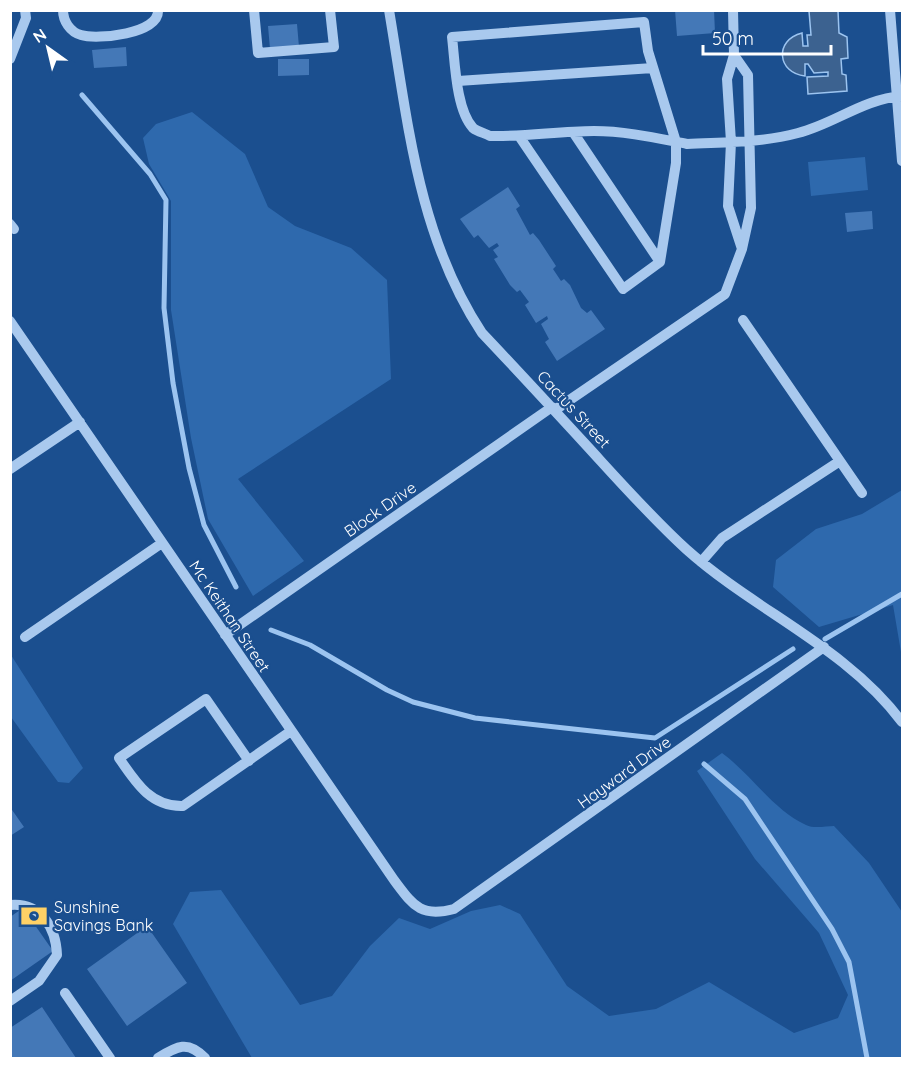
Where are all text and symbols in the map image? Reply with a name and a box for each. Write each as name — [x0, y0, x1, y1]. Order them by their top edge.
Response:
north arrow — [18, 18, 78, 78]
scale bar — [703, 18, 830, 56]
text: N — [29, 24, 50, 47]
text: 50 m — [712, 27, 754, 50]
street label: Cactus Street — [533, 366, 615, 452]
street label: Block Drive — [340, 477, 420, 541]
street label: Mc Keithan Street — [185, 556, 275, 676]
street label: Hayward Drive — [573, 731, 675, 813]
place label: Sunshine Savings Bank — [54, 897, 153, 935]
bank icon: Sunshine Savings Bank — [19, 901, 49, 931]

